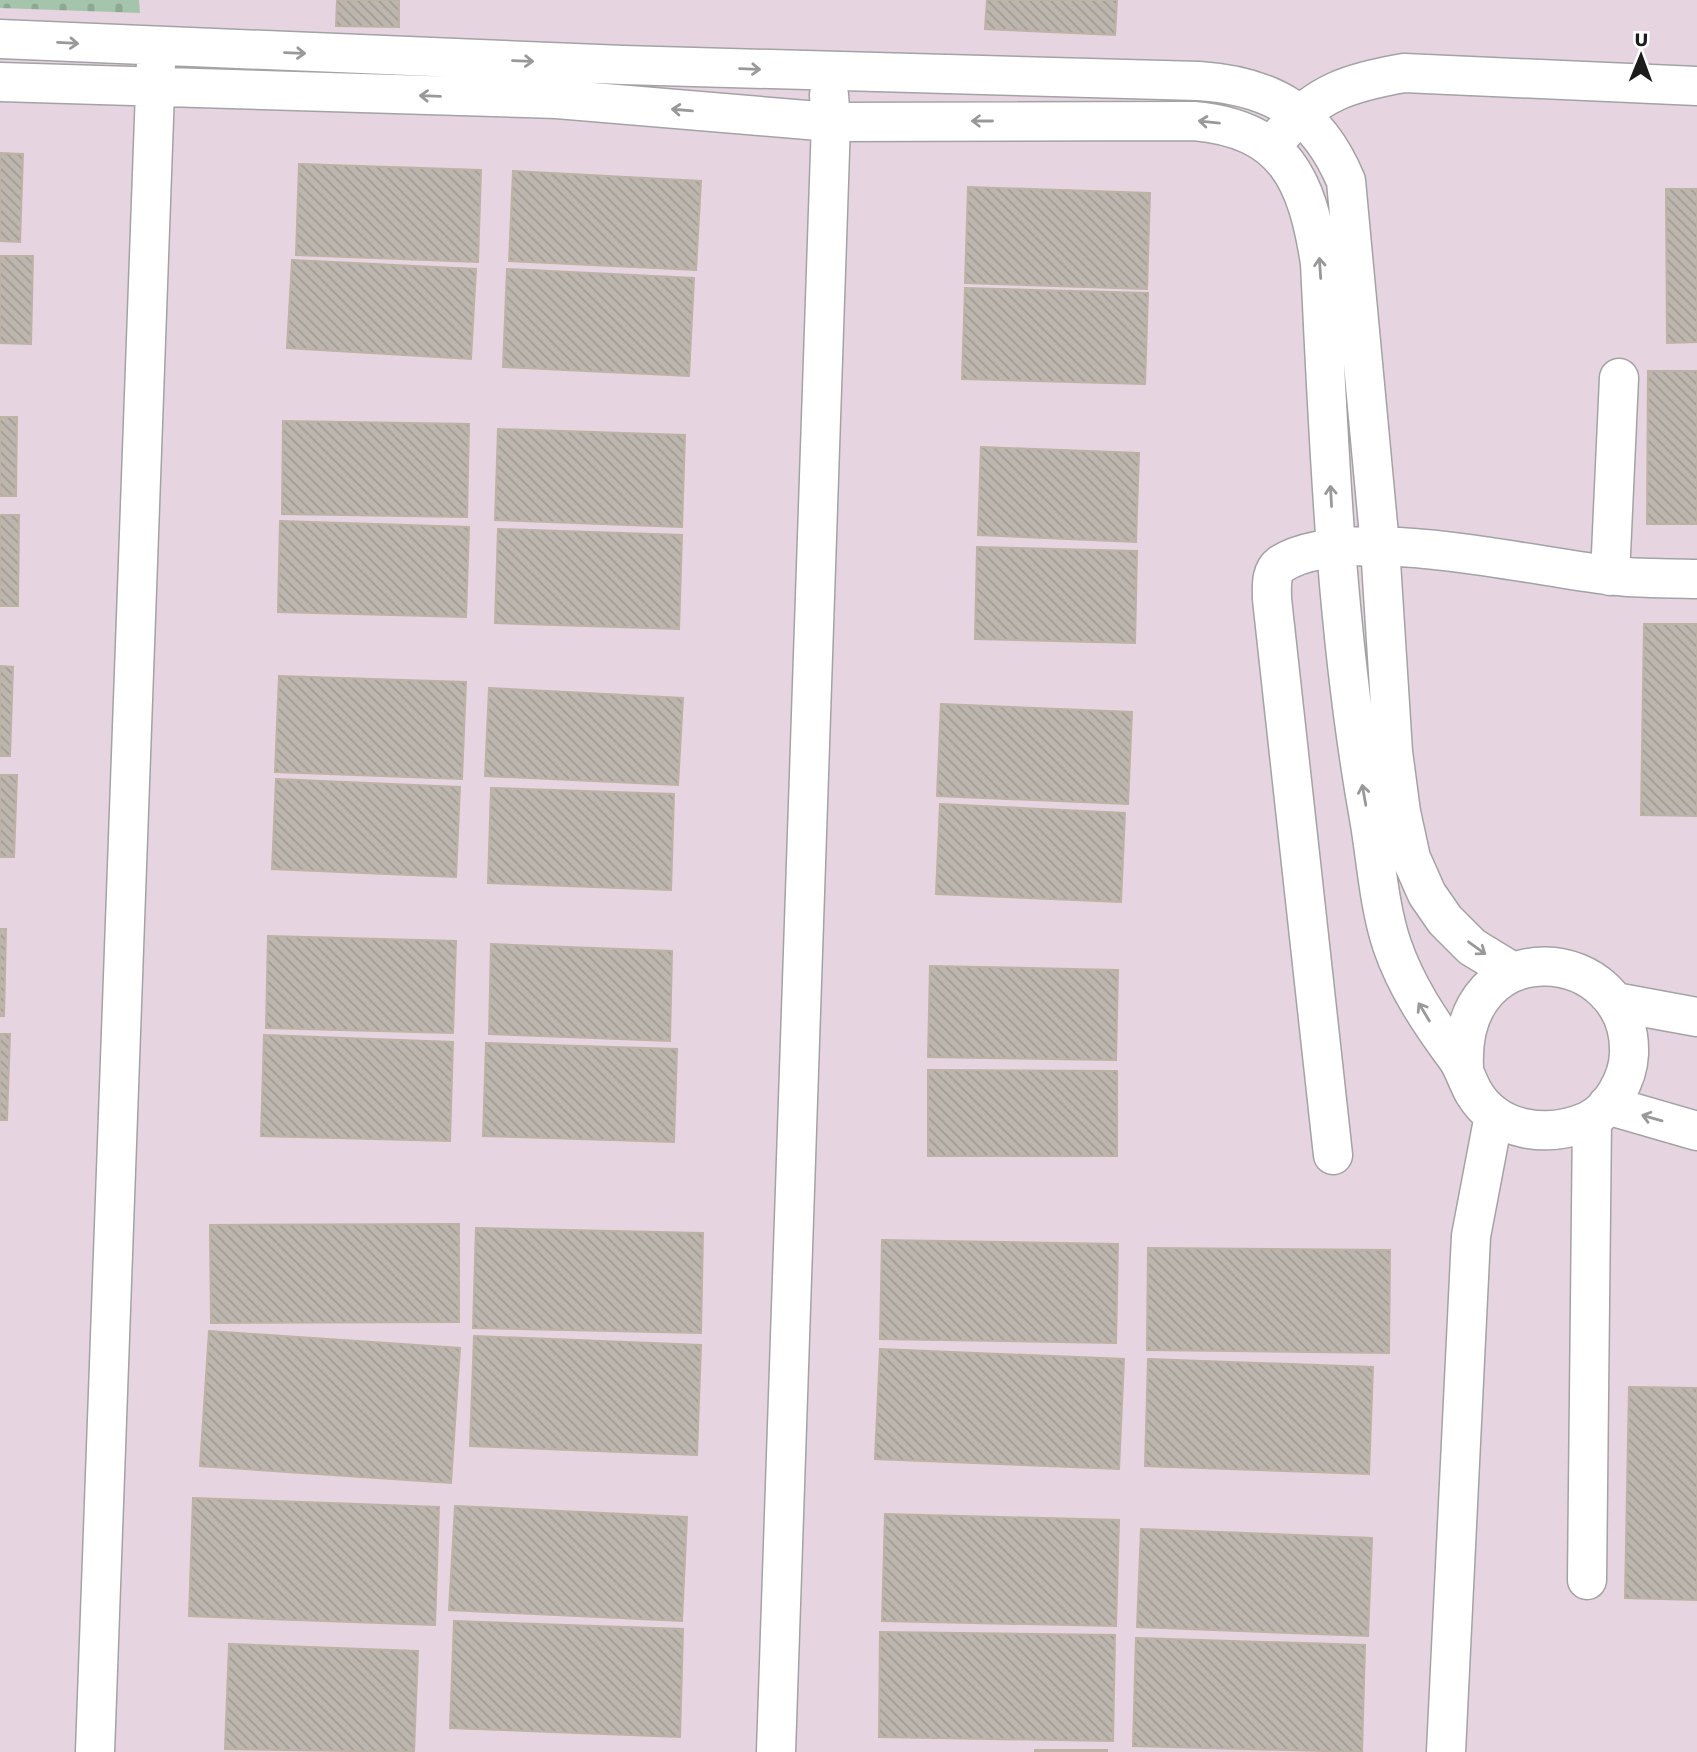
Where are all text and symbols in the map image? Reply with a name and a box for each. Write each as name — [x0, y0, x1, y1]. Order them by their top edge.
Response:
north arrow — [1606, 21, 1676, 91]
text: U — [1634, 28, 1648, 51]
one-way arrow — [56, 36, 79, 49]
one-way arrow — [284, 46, 307, 59]
one-way arrow — [511, 55, 534, 68]
one-way arrow — [738, 63, 761, 76]
one-way arrow — [419, 89, 442, 103]
one-way arrow — [670, 103, 693, 116]
one-way arrow — [971, 114, 994, 128]
one-way arrow — [1199, 116, 1221, 129]
one-way arrow — [1313, 258, 1326, 280]
one-way arrow — [1325, 484, 1338, 507]
one-way arrow — [1357, 784, 1371, 806]
one-way arrow — [1467, 941, 1485, 956]
one-way arrow — [1417, 1002, 1431, 1022]
one-way arrow — [1641, 1111, 1663, 1124]

